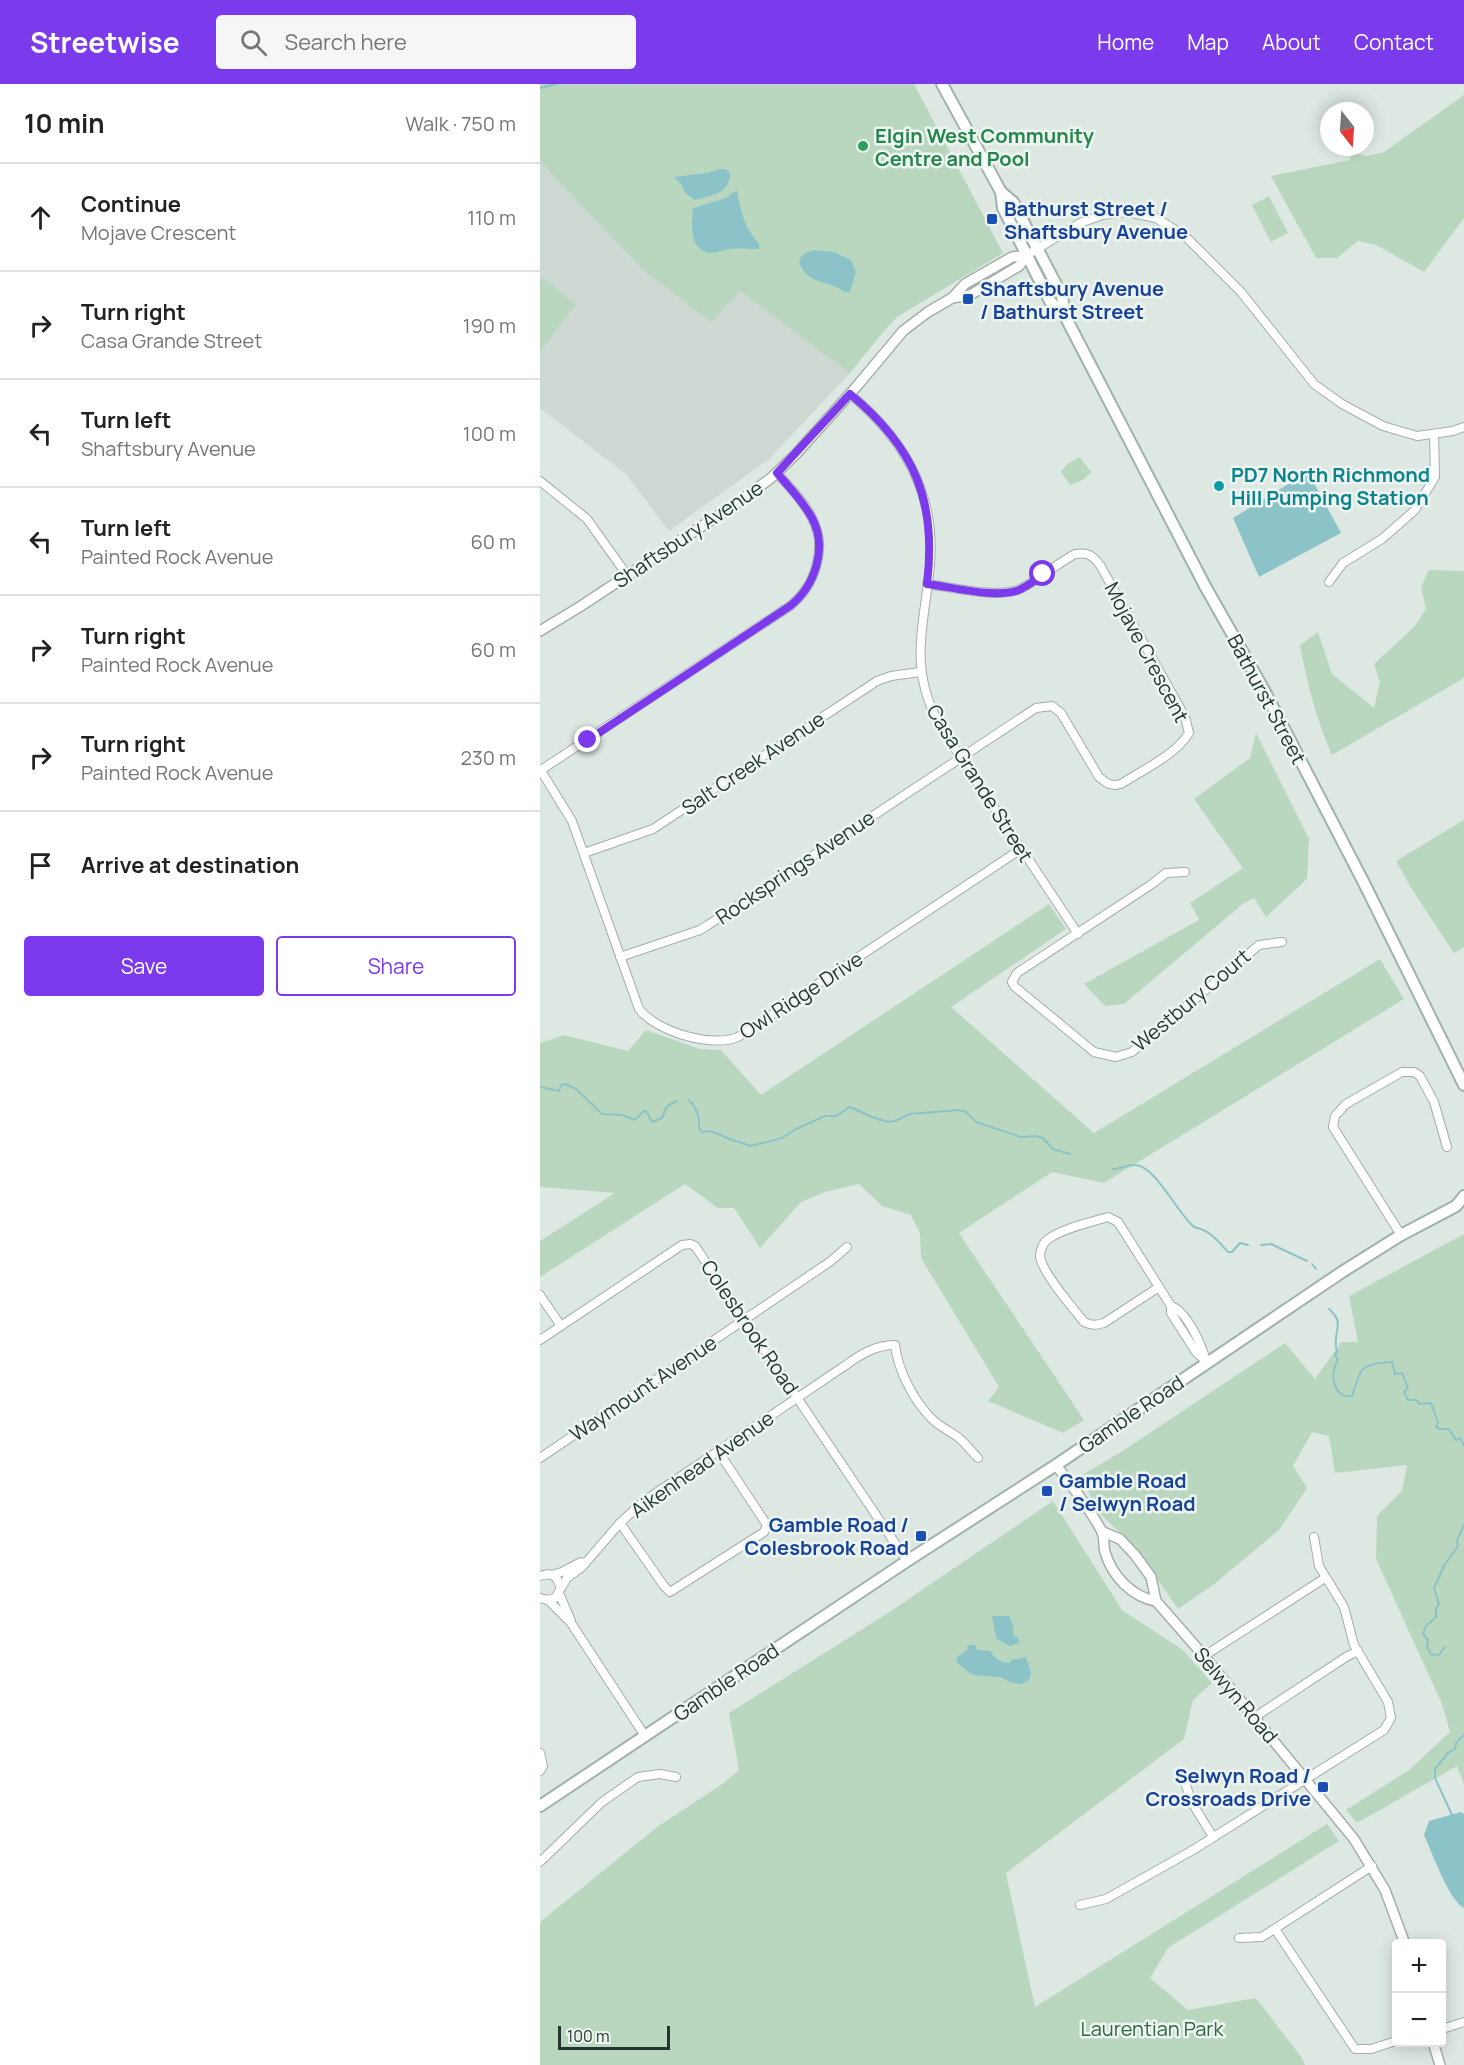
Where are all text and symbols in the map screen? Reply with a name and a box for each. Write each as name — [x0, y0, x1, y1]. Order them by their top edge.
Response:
search box — [216, 15, 636, 69]
text: Streetwise — [30, 23, 180, 61]
icon: search — [237, 26, 270, 59]
text: Search here — [285, 27, 407, 57]
text: Home — [1097, 28, 1154, 56]
text: Map — [1187, 28, 1229, 56]
text: About — [1262, 28, 1321, 56]
text: Contact — [1354, 28, 1434, 56]
north arrow — [1320, 102, 1374, 156]
text: 10 min — [24, 105, 105, 141]
text: Walk · 750 m — [405, 110, 516, 137]
place label: Elgin West Community Centre and Pool — [875, 122, 1095, 172]
marker: Elgin West Community Centre and Pool — [856, 139, 870, 153]
text: Continue — [81, 189, 181, 219]
place label: Bathurst Street / Shaftsbury Avenue — [1004, 195, 1188, 245]
icon: ahead — [24, 201, 57, 234]
text: 110 m — [467, 204, 516, 231]
marker: Bathurst Street / Shaftsbury Avenue — [985, 212, 999, 226]
text: Mojave Crescent — [81, 219, 236, 246]
place label: Shaftsbury Avenue / Bathurst Street — [980, 275, 1164, 325]
marker: Shaftsbury Avenue / Bathurst Street — [961, 292, 975, 306]
text: Turn right — [81, 297, 186, 327]
icon: right — [24, 309, 57, 342]
text: 190 m — [463, 312, 516, 339]
text: Casa Grande Street — [81, 327, 262, 354]
text: Turn left — [81, 405, 171, 435]
icon: left — [24, 417, 57, 450]
text: 100 m — [463, 420, 516, 447]
text: Shaftsbury Avenue — [81, 435, 256, 462]
place label: PD7 North Richmond Hill Pumping Station — [1231, 461, 1430, 511]
street label: Shaftsbury Avenue — [608, 474, 768, 594]
marker: PD7 North Richmond Hill Pumping Station — [1212, 479, 1226, 493]
text: Turn left — [81, 513, 171, 543]
icon: left — [24, 525, 57, 558]
text: 60 m — [470, 528, 516, 555]
text: Painted Rock Avenue — [81, 543, 273, 570]
route start — [1029, 560, 1055, 586]
street label: Mojave Crescent — [1099, 577, 1195, 727]
text: Turn right — [81, 621, 186, 651]
street label: Bathurst Street — [1221, 629, 1313, 769]
icon: right — [24, 633, 57, 666]
text: 60 m — [470, 636, 516, 663]
text: Painted Rock Avenue — [81, 651, 273, 678]
street label: Casa Grande Street — [921, 699, 1039, 867]
street label: Salt Creek Avenue — [676, 705, 830, 821]
route end — [574, 726, 600, 752]
text: Turn right — [81, 729, 186, 759]
icon: right — [24, 741, 57, 774]
text: 230 m — [460, 744, 516, 771]
text: Painted Rock Avenue — [81, 759, 273, 786]
street label: Rocksprings Avenue — [710, 804, 880, 930]
icon: arrive — [24, 849, 57, 882]
text: Arrive at destination — [81, 850, 299, 880]
button: Save — [24, 936, 264, 996]
button: Share — [276, 936, 516, 996]
street label: Westbury Court — [1126, 943, 1256, 1057]
street label: Owl Ridge Drive — [734, 945, 868, 1045]
street label: Colesbrook Road — [695, 1254, 805, 1400]
street label: Waymount Avenue — [564, 1329, 722, 1447]
street label: Gamble Road — [1073, 1369, 1189, 1459]
street label: Aikenhead Avenue — [625, 1404, 779, 1524]
place label: Gamble Road / Selwyn Road — [1059, 1467, 1196, 1517]
marker: Gamble Road / Selwyn Road — [1040, 1484, 1054, 1498]
place label: Gamble Road / Colesbrook Road — [744, 1511, 909, 1561]
marker: Gamble Road / Colesbrook Road — [914, 1529, 928, 1543]
street label: Gamble Road — [668, 1637, 784, 1727]
street label: Selwyn Road — [1188, 1641, 1284, 1749]
place label: Selwyn Road / Crossroads Drive — [1146, 1762, 1311, 1812]
marker: Selwyn Road / Crossroads Drive — [1316, 1780, 1330, 1794]
map controls — [1392, 1939, 1446, 2047]
button: + — [1392, 1939, 1446, 1993]
button: − — [1392, 1993, 1446, 2047]
park label: Laurentian Park — [1080, 2015, 1225, 2042]
scale bar — [558, 2023, 670, 2050]
text: 100 m — [567, 2025, 610, 2047]

